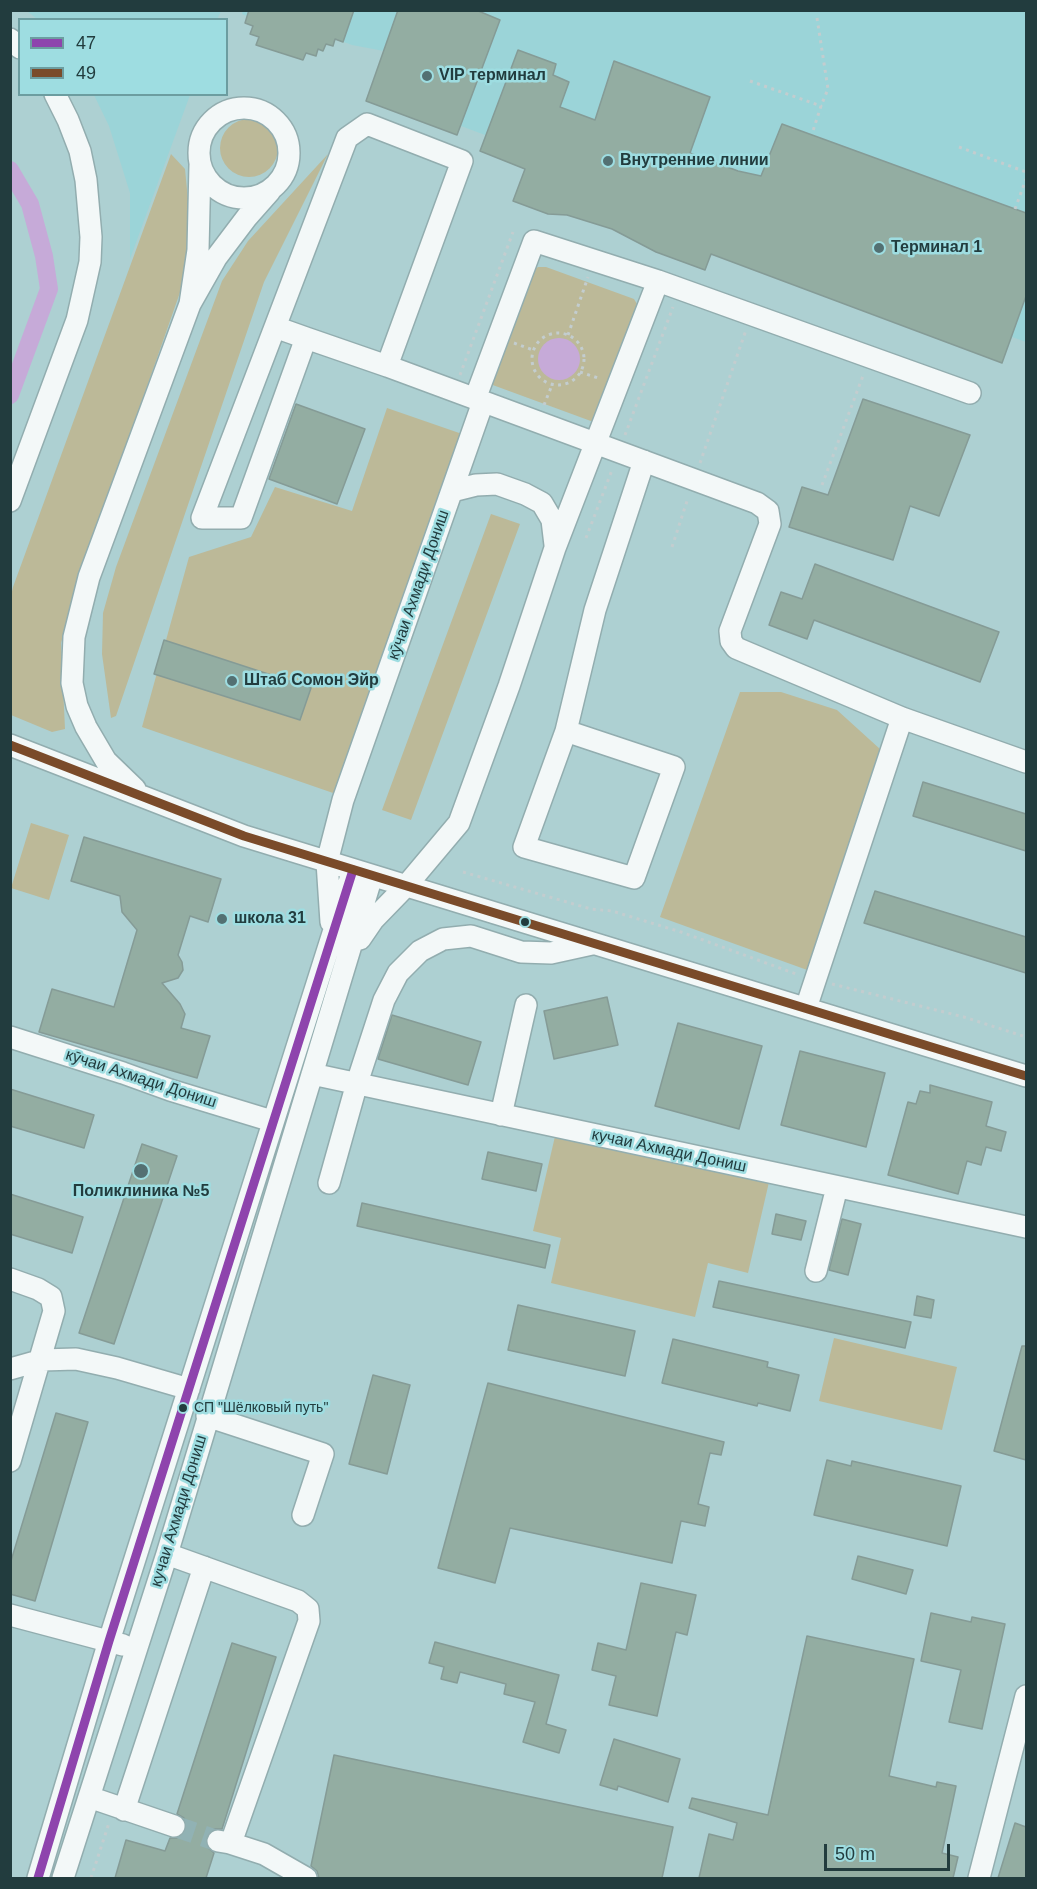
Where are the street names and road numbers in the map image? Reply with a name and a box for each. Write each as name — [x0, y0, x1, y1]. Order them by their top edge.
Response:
street label: кӯчаи Ахмади Дониш — [384, 507, 454, 663]
street label: кӯчаи Ахмади Дониш — [63, 1046, 219, 1112]
street label: кучаи Ахмади Дониш — [590, 1125, 748, 1177]
street label: кучаи Ахмади Дониш — [147, 1433, 211, 1589]

